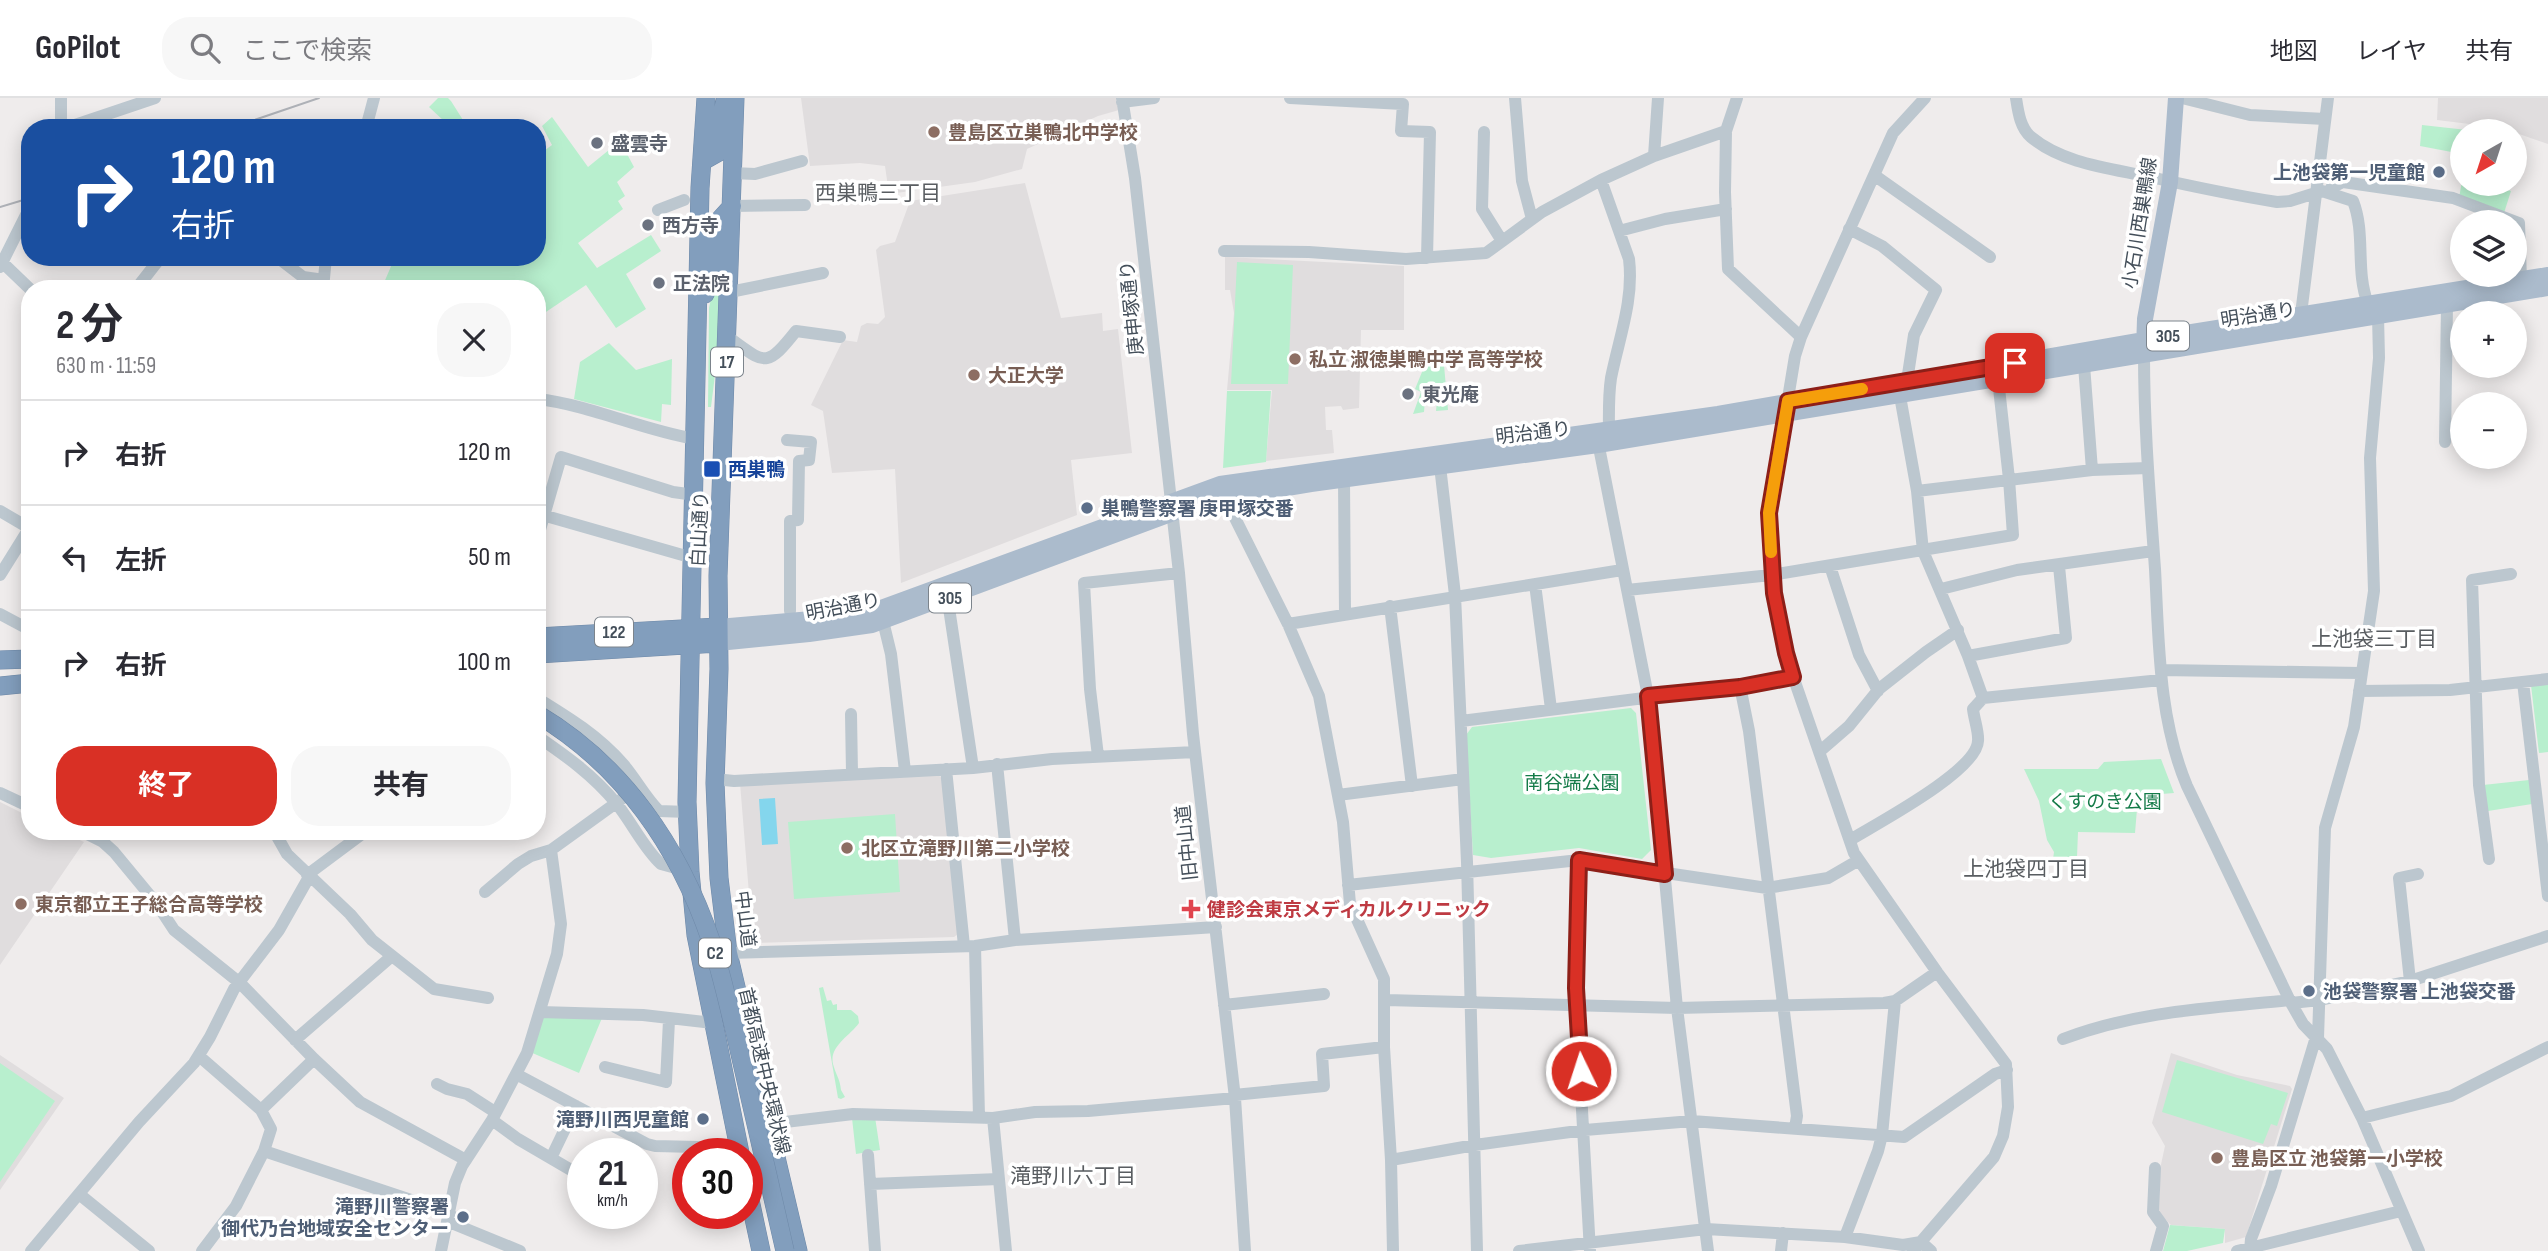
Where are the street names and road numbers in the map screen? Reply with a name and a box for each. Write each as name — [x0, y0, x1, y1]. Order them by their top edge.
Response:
street label: 小石川西巣鴨線 — [2119, 156, 2162, 291]
street label: 庚申塚通り — [1116, 259, 1149, 356]
street label: 明治通り — [2219, 298, 2298, 333]
road number: 305 — [2147, 322, 2189, 350]
road number: 17 — [711, 348, 743, 376]
street label: 明治通り — [1494, 417, 1572, 450]
street label: 白山通り — [687, 491, 714, 568]
road number: 305 — [929, 584, 971, 612]
street label: 明治通り — [804, 589, 883, 626]
road number: 122 — [595, 618, 633, 646]
street label: 旧中山道 — [1172, 804, 1203, 882]
street label: 中山道 — [730, 889, 759, 949]
road number: C2 — [699, 938, 731, 968]
street label: 首都高速中央環状線 — [733, 985, 794, 1157]

